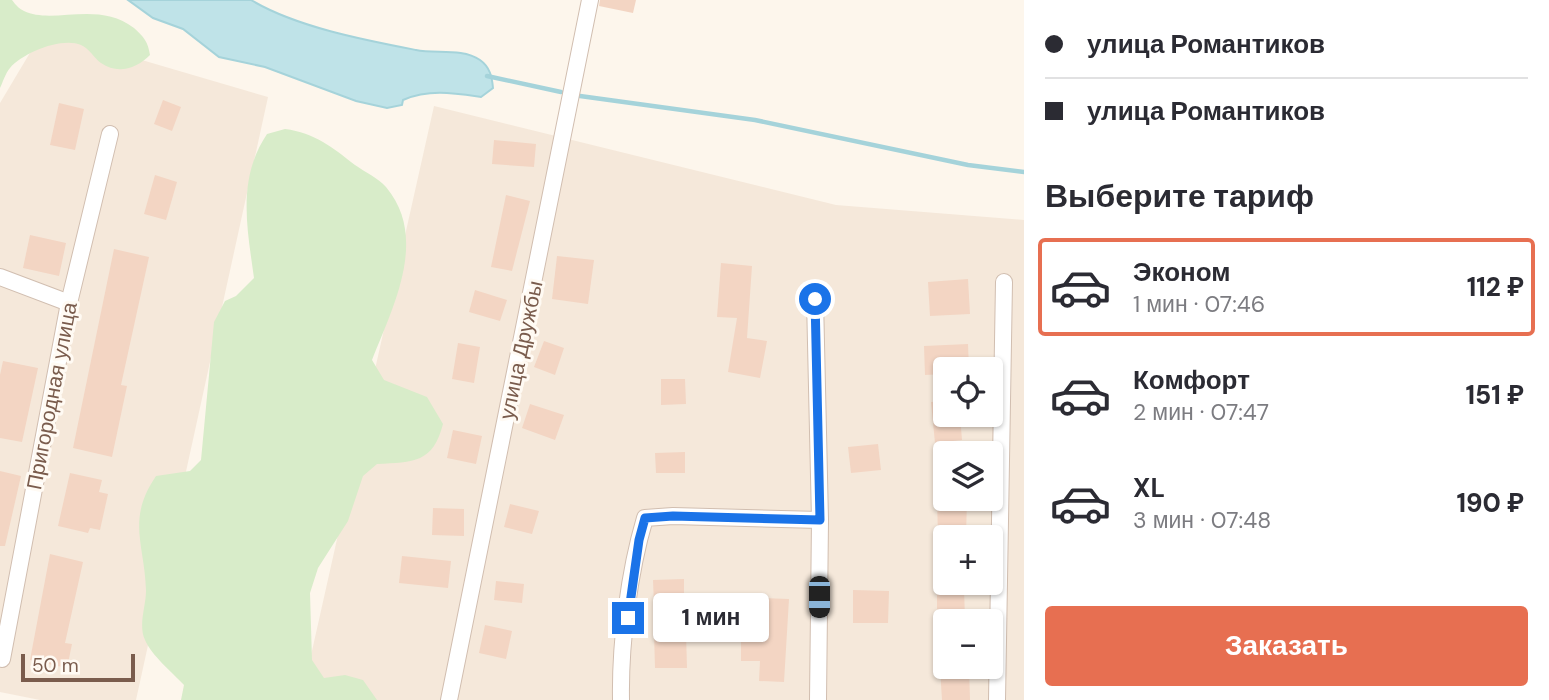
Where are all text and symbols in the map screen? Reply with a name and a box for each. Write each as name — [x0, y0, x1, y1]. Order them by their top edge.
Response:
text: улица Романтиков — [1087, 27, 1325, 61]
text: улица Романтиков — [1087, 94, 1325, 128]
text: Выберите тариф — [1045, 175, 1314, 217]
text: Эконом — [1133, 255, 1231, 289]
icon: car — [1049, 256, 1112, 319]
text: 112 ₽ — [1467, 270, 1524, 304]
street label: улица Дружбы — [493, 278, 549, 422]
route start — [799, 283, 831, 315]
text: 1 мин · 07:46 — [1133, 289, 1265, 319]
street label: Пригородная улица — [20, 300, 84, 492]
map controls — [933, 357, 1003, 679]
button: locate — [933, 357, 1003, 427]
text: Комфорт — [1133, 363, 1250, 397]
icon: car — [1049, 364, 1112, 427]
text: 151 ₽ — [1465, 378, 1524, 412]
text: 2 мин · 07:47 — [1133, 397, 1269, 427]
button: layers — [933, 441, 1003, 511]
text: XL — [1133, 471, 1165, 505]
icon: car — [1049, 472, 1112, 535]
text: 190 ₽ — [1456, 486, 1524, 520]
text: 3 мин · 07:48 — [1133, 505, 1271, 535]
button: + — [933, 525, 1003, 595]
car — [809, 576, 830, 618]
callout: 1 мин — [652, 594, 768, 642]
route end — [612, 602, 644, 634]
text: 1 мин — [682, 602, 740, 632]
button: Заказать — [1045, 606, 1528, 686]
button: − — [933, 609, 1003, 679]
scale bar — [21, 651, 135, 683]
text: 50 m — [32, 653, 79, 678]

